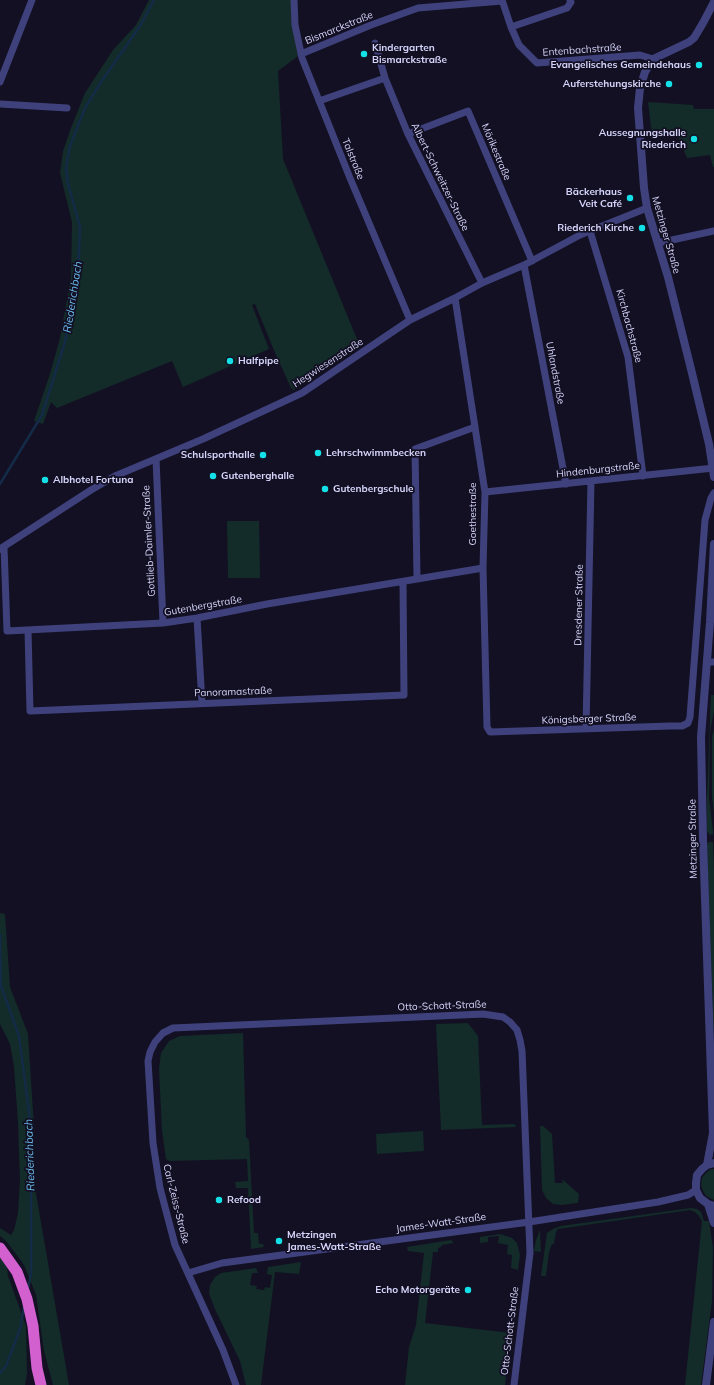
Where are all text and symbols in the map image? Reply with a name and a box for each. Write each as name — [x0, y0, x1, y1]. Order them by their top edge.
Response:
street label: Bismarckstraße — [303, 9, 375, 47]
street label: Entenbachstraße — [542, 41, 622, 59]
place label: Kindergarten Bismarckstraße — [372, 42, 447, 66]
marker: Kindergarten Bismarckstraße — [359, 49, 369, 59]
place label: Evangelisches Gemeindehaus — [550, 59, 691, 71]
marker: Evangelisches Gemeindehaus — [694, 60, 704, 70]
place label: Auferstehungskirche — [563, 78, 661, 90]
marker: Auferstehungskirche — [664, 79, 674, 89]
street label: Albert-Schweitzer-Straße — [409, 121, 471, 233]
street label: Mörikestraße — [479, 122, 513, 182]
place label: Aussegnungshalle Riederich — [599, 127, 686, 150]
marker: Aussegnungshalle Riederich — [689, 134, 699, 144]
street label: Talstraße — [339, 137, 367, 181]
place label: Bäckerhaus Veit Café — [566, 186, 622, 210]
marker: Bäckerhaus Veit Café — [625, 193, 635, 203]
street label: Metzinger Straße — [649, 195, 683, 275]
place label: Riederich Kirche — [557, 222, 634, 234]
marker: Riederich Kirche — [637, 223, 647, 233]
water label: Riederichbach — [61, 260, 85, 334]
street label: Kirchbachstraße — [613, 288, 645, 364]
street label: Hegwiesenstraße — [290, 336, 366, 390]
street label: Uhlandstraße — [543, 341, 567, 405]
place label: Halfpipe — [238, 355, 279, 367]
marker: Halfpipe — [225, 356, 235, 366]
place label: Lehrschwimmbecken — [326, 447, 426, 459]
marker: Lehrschwimmbecken — [313, 448, 323, 458]
place label: Schulsporthalle — [181, 449, 255, 461]
marker: Schulsporthalle — [258, 450, 268, 460]
street label: Hindenburgstraße — [555, 460, 641, 480]
place label: Gutenberghalle — [221, 470, 294, 482]
marker: Gutenberghalle — [208, 471, 218, 481]
place label: Albhotel Fortuna — [53, 474, 133, 486]
marker: Albhotel Fortuna — [40, 475, 50, 485]
street label: Goethestraße — [467, 482, 479, 546]
place label: Gutenbergschule — [333, 483, 413, 495]
marker: Gutenbergschule — [320, 484, 330, 494]
street label: Gottlieb-Daimler-Straße — [140, 485, 158, 597]
street label: Dresdener Straße — [572, 564, 586, 646]
street label: Gutenbergstraße — [163, 593, 243, 619]
street label: Panoramastraße — [194, 685, 272, 699]
street label: Königsberger Straße — [541, 711, 637, 727]
street label: Metzinger Straße — [686, 799, 700, 879]
street label: Otto-Schott-Straße — [397, 998, 487, 1014]
water label: Riederichbach — [22, 1119, 38, 1191]
street label: Carl-Zeiss-Straße — [160, 1163, 192, 1245]
place label: Refood — [227, 1194, 261, 1206]
marker: Refood — [214, 1195, 224, 1205]
street label: James-Watt-Straße — [395, 1211, 487, 1235]
place label: Metzingen James-Watt-Straße — [287, 1229, 381, 1252]
marker: Metzingen James-Watt-Straße — [274, 1236, 284, 1246]
place label: Echo Motorgeräte — [375, 1284, 460, 1296]
marker: Echo Motorgeräte — [463, 1285, 473, 1295]
street label: Otto-Schott-Straße — [499, 1286, 521, 1376]

